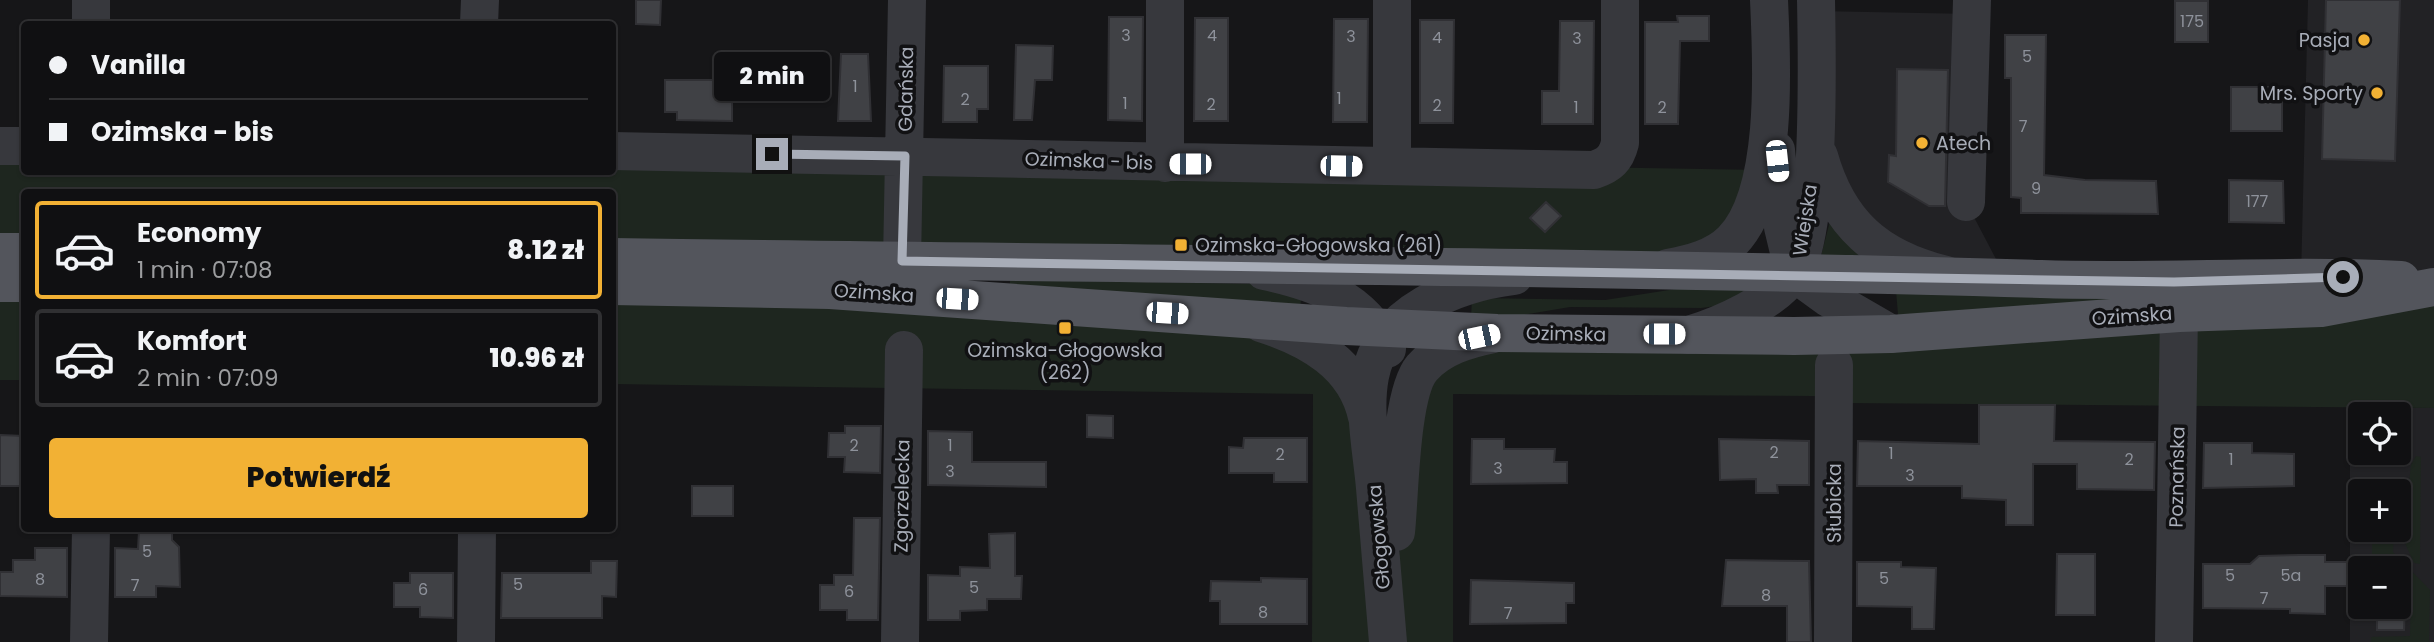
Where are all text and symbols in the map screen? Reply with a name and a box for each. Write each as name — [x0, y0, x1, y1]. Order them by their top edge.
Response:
house number: 175 — [2180, 10, 2204, 33]
house number: 3 — [1121, 24, 1131, 47]
house number: 4 — [1207, 24, 1217, 47]
house number: 3 — [1346, 25, 1356, 48]
house number: 4 — [1432, 26, 1442, 49]
house number: 3 — [1572, 27, 1582, 50]
place label: Pasja — [2299, 27, 2350, 54]
marker: Pasja — [2356, 32, 2372, 48]
house number: 5 — [2022, 45, 2032, 68]
street label: Gdańska — [892, 46, 920, 132]
text: Vanilla — [91, 47, 186, 83]
callout: 2 min — [714, 52, 830, 102]
text: 2 min — [740, 60, 804, 92]
house number: 1 — [852, 75, 858, 98]
place label: Mrs. Sporty — [2260, 80, 2363, 107]
marker: Mrs. Sporty — [2369, 85, 2385, 101]
house number: 1 — [1336, 87, 1342, 110]
house number: 2 — [960, 88, 970, 111]
house number: 1 — [1122, 92, 1128, 115]
house number: 2 — [1206, 93, 1216, 116]
house number: 2 — [1432, 94, 1442, 117]
house number: 1 — [1573, 96, 1579, 119]
house number: 2 — [1657, 96, 1667, 119]
text: Ozimska - bis — [91, 114, 274, 150]
house number: 7 — [2019, 115, 2028, 138]
place label: Atech — [1936, 130, 1991, 157]
marker: Atech — [1914, 135, 1930, 151]
route end — [756, 138, 788, 170]
car — [1765, 139, 1790, 183]
street label: Ozimska - bis — [1024, 145, 1154, 177]
car — [1170, 154, 1212, 175]
car — [1320, 155, 1363, 177]
house number: 9 — [2031, 177, 2041, 200]
street label: Wiejska — [1786, 182, 1824, 258]
house number: 177 — [2246, 190, 2269, 213]
text: Economy — [137, 215, 261, 251]
icon: car — [53, 219, 116, 282]
text: 8.12 zł — [507, 232, 584, 268]
place label: Ozimska-Głogowska (261) — [1195, 232, 1442, 259]
marker: Ozimska-Głogowska (261) — [1173, 237, 1189, 253]
text: 1 min · 07:08 — [137, 254, 273, 286]
route start — [2327, 261, 2359, 293]
street label: Ozimska — [833, 277, 915, 309]
car — [936, 287, 979, 311]
street label: Ozimska — [2091, 300, 2173, 332]
car — [1146, 301, 1189, 325]
marker: Ozimska-Głogowska (262) — [1057, 320, 1073, 336]
street label: Ozimska — [1526, 320, 1606, 348]
car — [1457, 322, 1502, 352]
text: Komfort — [137, 323, 247, 359]
car — [1644, 324, 1686, 345]
icon: car — [53, 327, 116, 390]
place label: Ozimska-Głogowska (262) — [967, 337, 1163, 386]
text: 10.96 zł — [490, 340, 584, 376]
text: 2 min · 07:09 — [137, 362, 278, 394]
map controls — [2348, 402, 2411, 619]
button: locate — [2348, 402, 2411, 465]
street label: Poznańska — [2163, 426, 2191, 528]
house number: 2 — [849, 434, 859, 457]
house number: 1 — [947, 434, 953, 457]
button: Potwierdź — [49, 438, 588, 518]
street label: Zgorzelecka — [888, 439, 916, 553]
house number: 2 — [1769, 441, 1779, 464]
house number: 1 — [1888, 442, 1894, 465]
house number: 2 — [1275, 443, 1285, 466]
house number: 2 — [2124, 448, 2134, 471]
house number: 1 — [2228, 448, 2234, 471]
house number: 3 — [1493, 457, 1503, 480]
house number: 3 — [945, 460, 955, 483]
street label: Słubicka — [1821, 463, 1848, 543]
house number: 3 — [1905, 464, 1915, 487]
button: + — [2348, 479, 2411, 542]
street label: Głogowska — [1361, 484, 1397, 590]
house number: 5 — [142, 540, 152, 563]
button: − — [2348, 556, 2411, 619]
house number: 5 — [2225, 564, 2235, 587]
house number: 5a — [2281, 564, 2301, 587]
house number: 5 — [1879, 567, 1889, 590]
house number: 8 — [35, 568, 45, 591]
house number: 5 — [513, 573, 523, 596]
house number: 7 — [131, 574, 140, 597]
house number: 5 — [969, 576, 979, 599]
house number: 6 — [418, 578, 428, 601]
house number: 6 — [844, 580, 854, 603]
house number: 8 — [1761, 584, 1771, 607]
house number: 7 — [2260, 587, 2269, 610]
house number: 8 — [1258, 601, 1268, 624]
house number: 7 — [1504, 602, 1513, 625]

